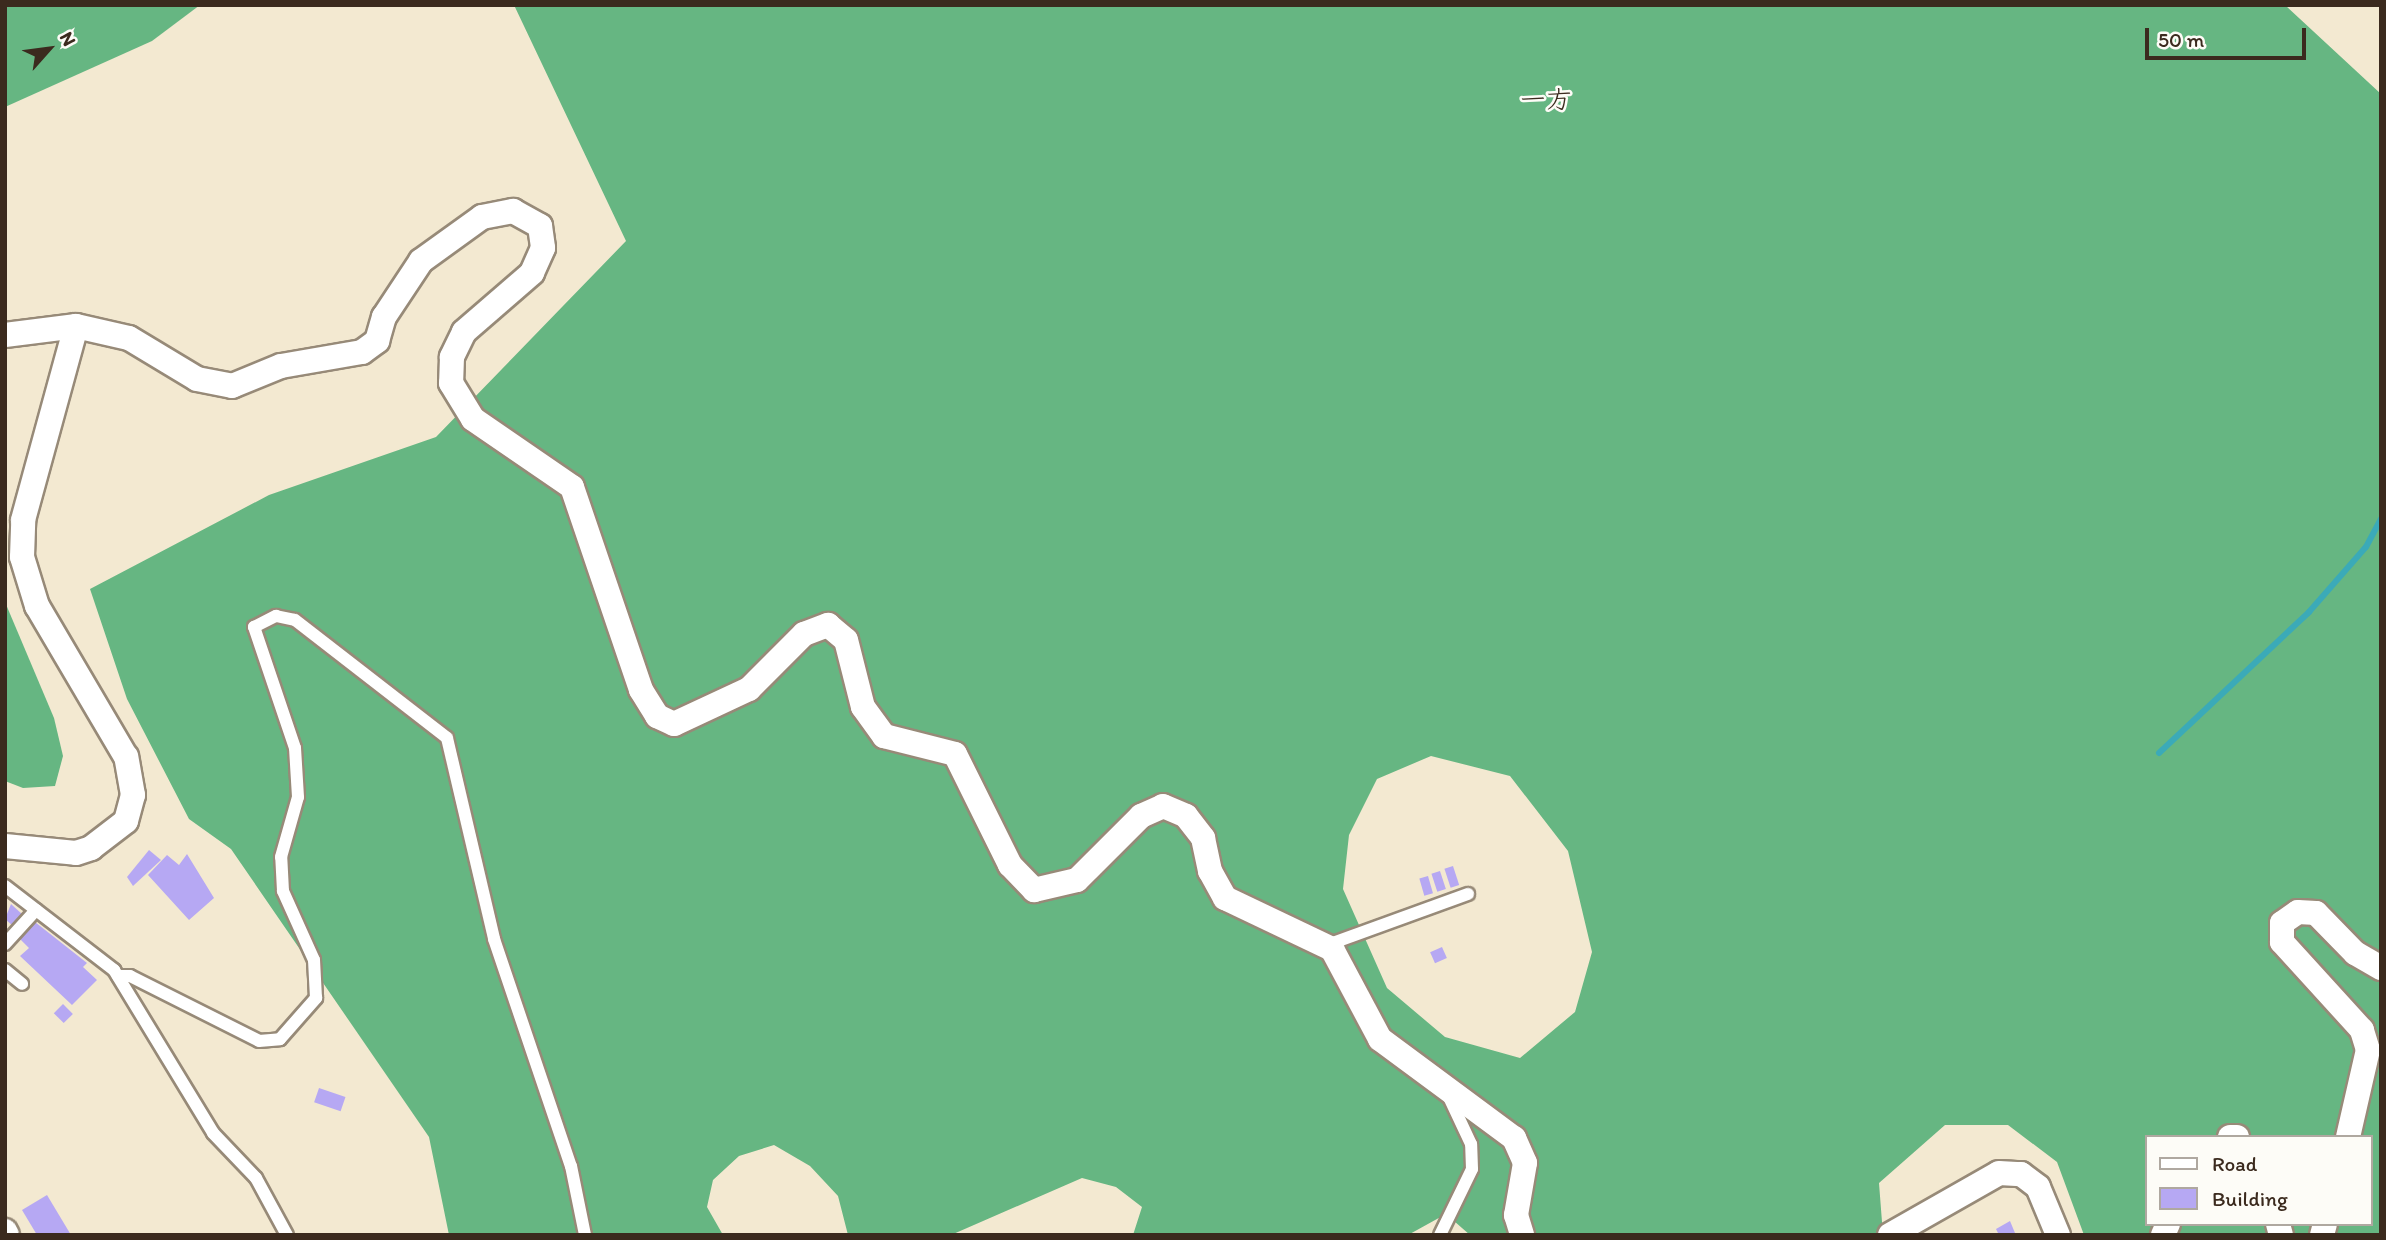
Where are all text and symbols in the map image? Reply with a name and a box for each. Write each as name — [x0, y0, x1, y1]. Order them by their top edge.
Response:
north arrow — [14, 14, 84, 84]
scale bar — [2148, 14, 2309, 58]
text: 50 m — [2158, 27, 2204, 52]
text: N — [55, 28, 81, 50]
district label: 一方 — [1520, 84, 1572, 116]
legend — [2144, 1135, 2372, 1226]
text: Road — [2212, 1151, 2257, 1176]
text: Building — [2212, 1186, 2288, 1211]

